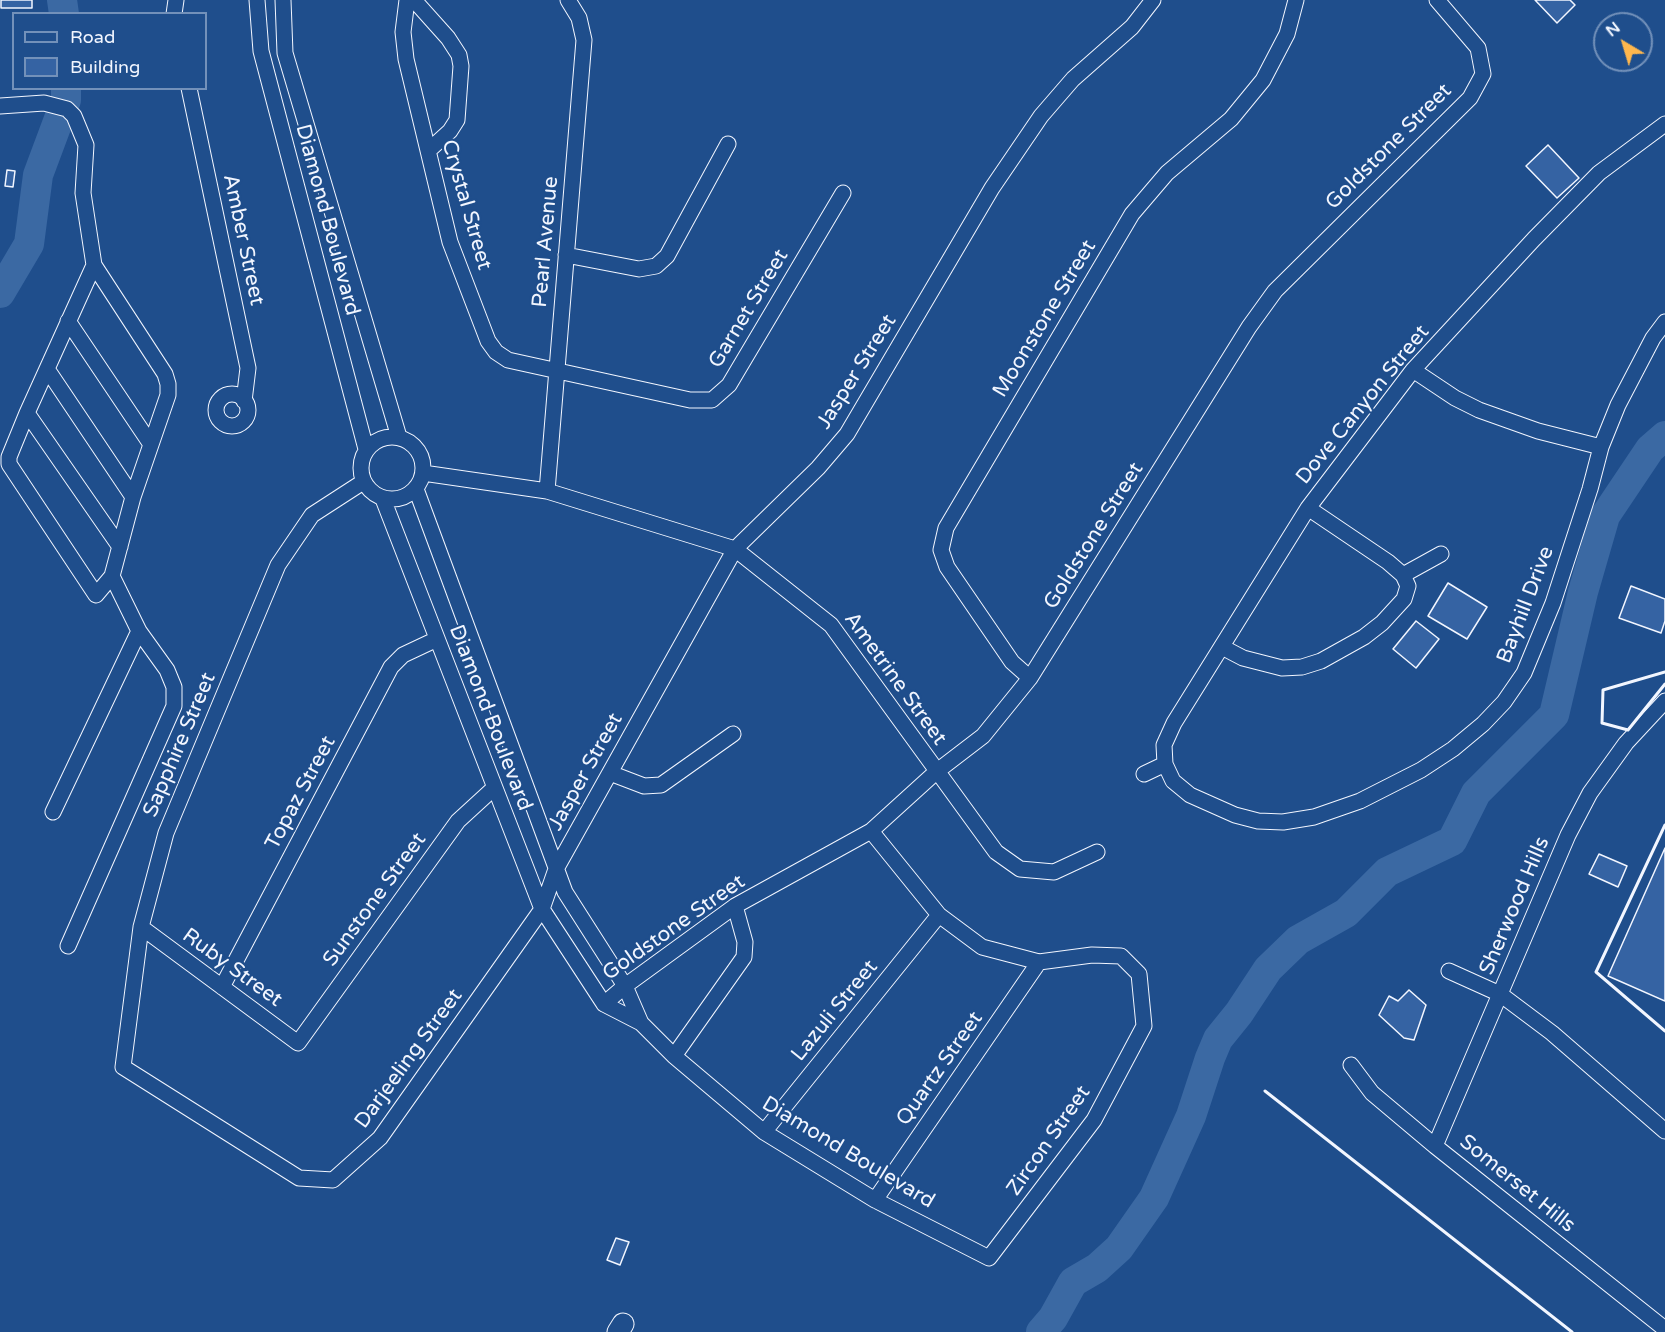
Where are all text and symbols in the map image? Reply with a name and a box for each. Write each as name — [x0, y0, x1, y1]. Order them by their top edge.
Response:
legend — [12, 12, 207, 90]
north arrow — [1593, 12, 1653, 72]
text: N — [1602, 18, 1624, 41]
text: Road — [70, 26, 115, 48]
text: Building — [70, 56, 140, 78]
street label: Goldstone Street — [1321, 79, 1457, 215]
street label: Diamond Boulevard — [289, 122, 365, 318]
street label: Crystal Street — [435, 137, 497, 273]
street label: Amber Street — [217, 172, 269, 308]
street label: Pearl Avenue — [528, 175, 564, 309]
street label: Moonstone Street — [988, 236, 1102, 402]
street label: Garnet Street — [704, 245, 794, 373]
street label: Jasper Street — [812, 310, 902, 434]
street label: Dove Canyon Street — [1291, 320, 1435, 490]
street label: Goldstone Street — [1039, 458, 1149, 614]
street label: Bayhill Drive — [1492, 543, 1560, 667]
street label: Ametrine Street — [838, 608, 952, 750]
street label: Diamond Boulevard — [443, 622, 537, 814]
street label: Sapphire Street — [138, 669, 222, 821]
street label: Jasper Street — [543, 709, 629, 835]
street label: Topaz Street — [260, 732, 342, 854]
street label: Sunstone Street — [318, 828, 432, 972]
street label: Sherwood Hills — [1475, 833, 1555, 979]
street label: Goldstone Street — [598, 870, 750, 986]
street label: Ruby Street — [177, 923, 287, 1013]
street label: Lazuli Street — [786, 955, 884, 1067]
street label: Darjeeling Street — [350, 984, 468, 1134]
street label: Quartz Street — [891, 1007, 989, 1131]
street label: Zircon Street — [1002, 1081, 1096, 1201]
street label: Diamond Boulevard — [757, 1091, 939, 1215]
street label: Somerset Hills — [1454, 1130, 1580, 1238]

